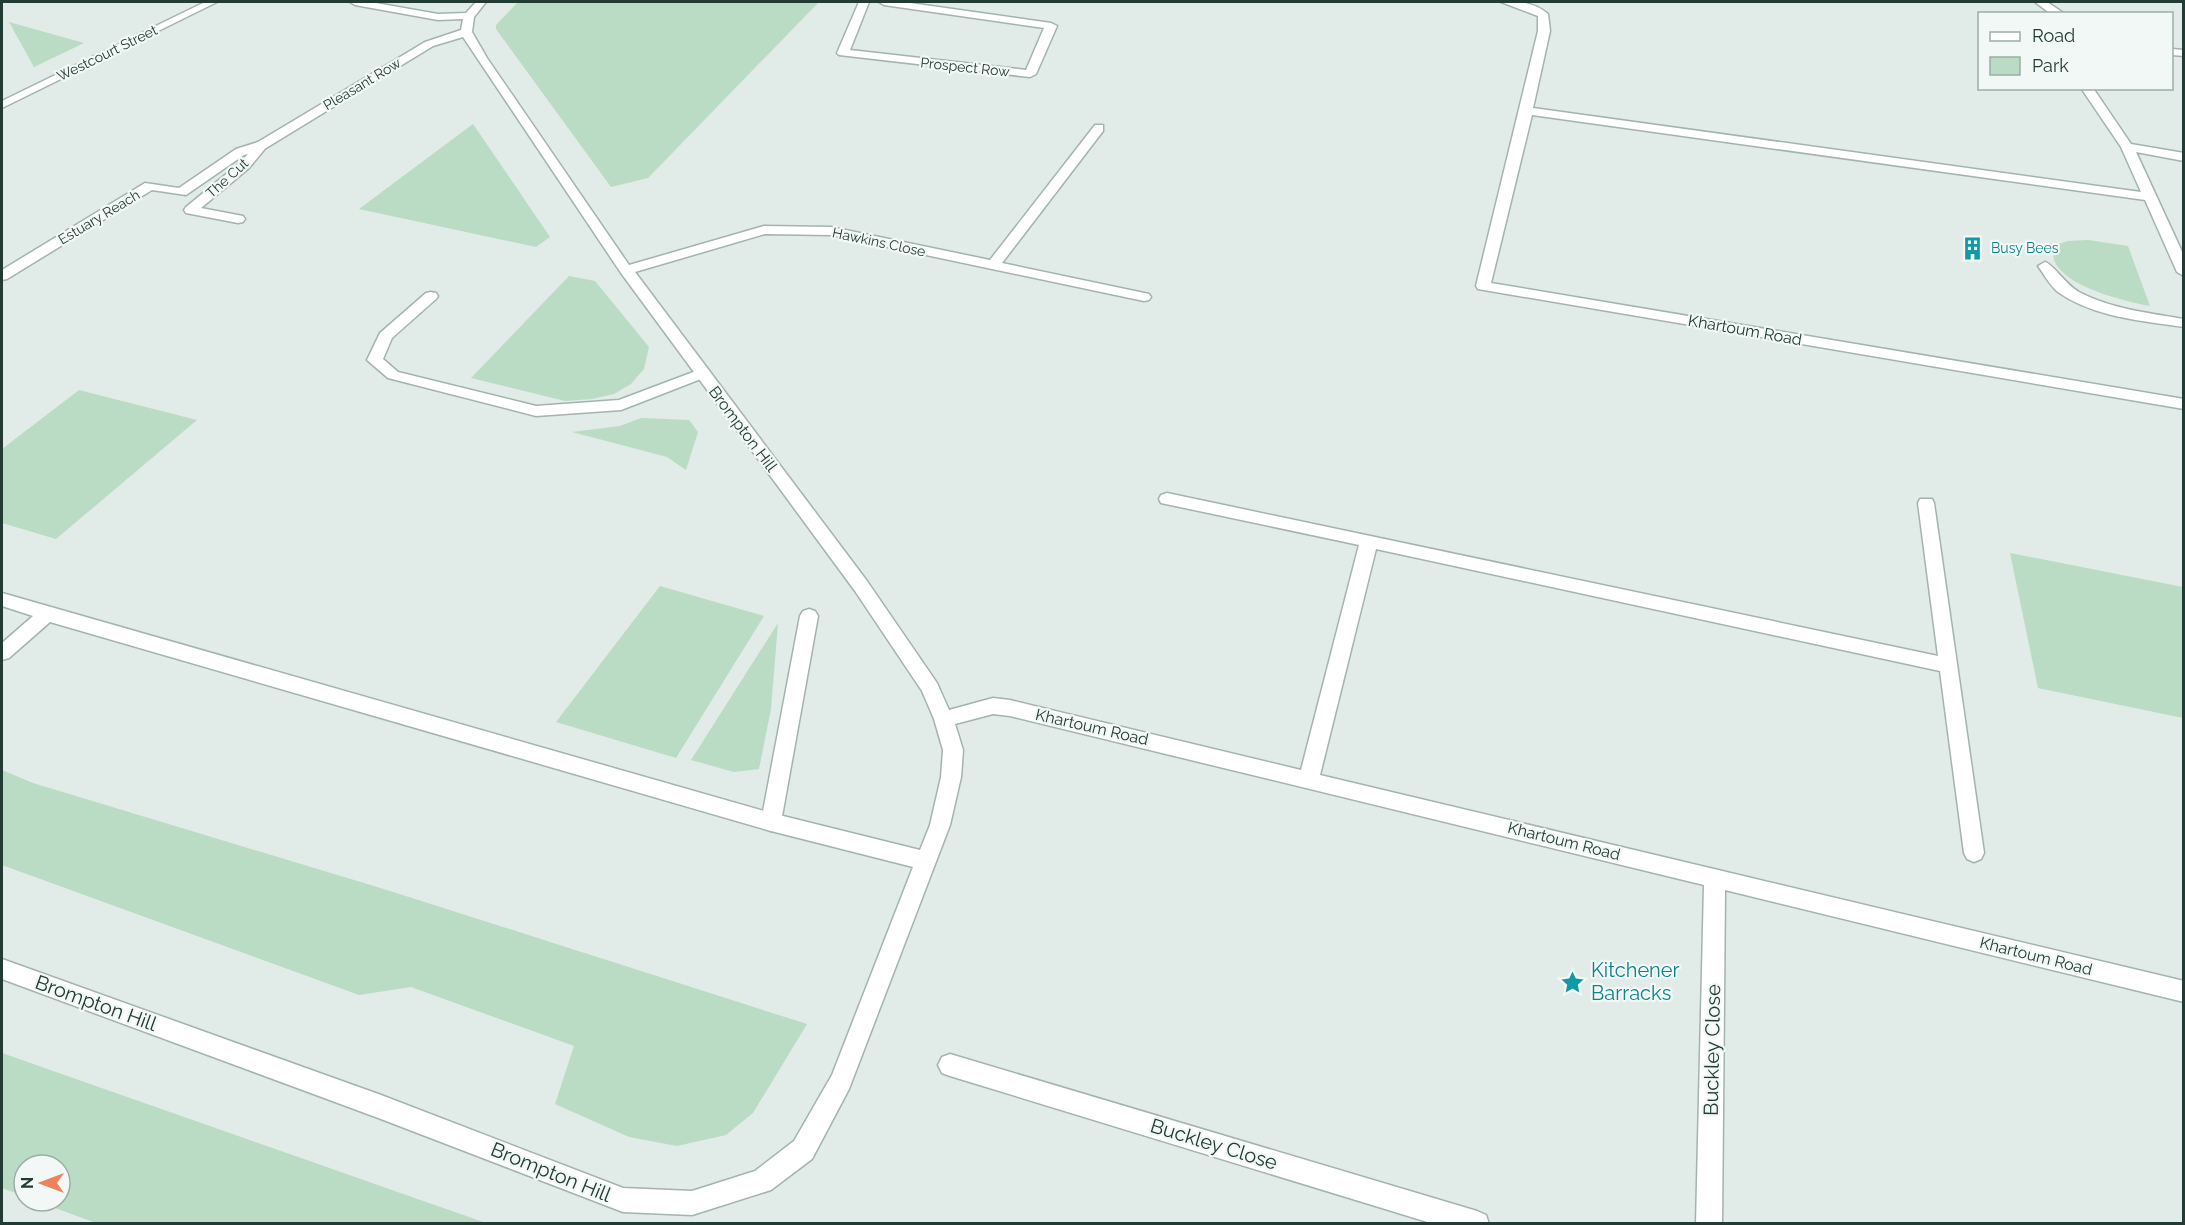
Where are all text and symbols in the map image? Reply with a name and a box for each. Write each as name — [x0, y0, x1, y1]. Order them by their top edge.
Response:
legend — [1978, 12, 2173, 90]
street label: Westcourt Street — [54, 22, 160, 84]
text: Road — [2032, 25, 2075, 46]
street label: Pleasant Row — [320, 54, 404, 113]
street label: Prospect Row — [920, 54, 1011, 80]
text: Park — [2032, 55, 2069, 76]
street label: The Cut — [203, 155, 252, 201]
street label: Estuary Reach — [55, 186, 143, 248]
street label: Hawkins Close — [831, 224, 927, 260]
building icon: Busy Bees — [1960, 235, 1986, 261]
place label: Busy Bees — [1991, 240, 2059, 256]
street label: Khartoum Road — [1687, 311, 1803, 349]
street label: Brompton Hill — [705, 382, 782, 476]
street label: Khartoum Road — [1034, 705, 1150, 749]
street label: Khartoum Road — [1506, 818, 1622, 864]
street label: Khartoum Road — [1978, 933, 2094, 979]
place label: Kitchener Barracks — [1591, 958, 1680, 1005]
place icon: Kitchener Barracks — [1560, 969, 1586, 995]
street label: Brompton Hill — [32, 970, 161, 1036]
street label: Buckley Close — [1699, 984, 1725, 1116]
street label: Buckley Close — [1148, 1113, 1281, 1175]
street label: Brompton Hill — [487, 1137, 615, 1207]
north arrow — [12, 1153, 72, 1213]
text: N — [18, 1177, 37, 1189]

